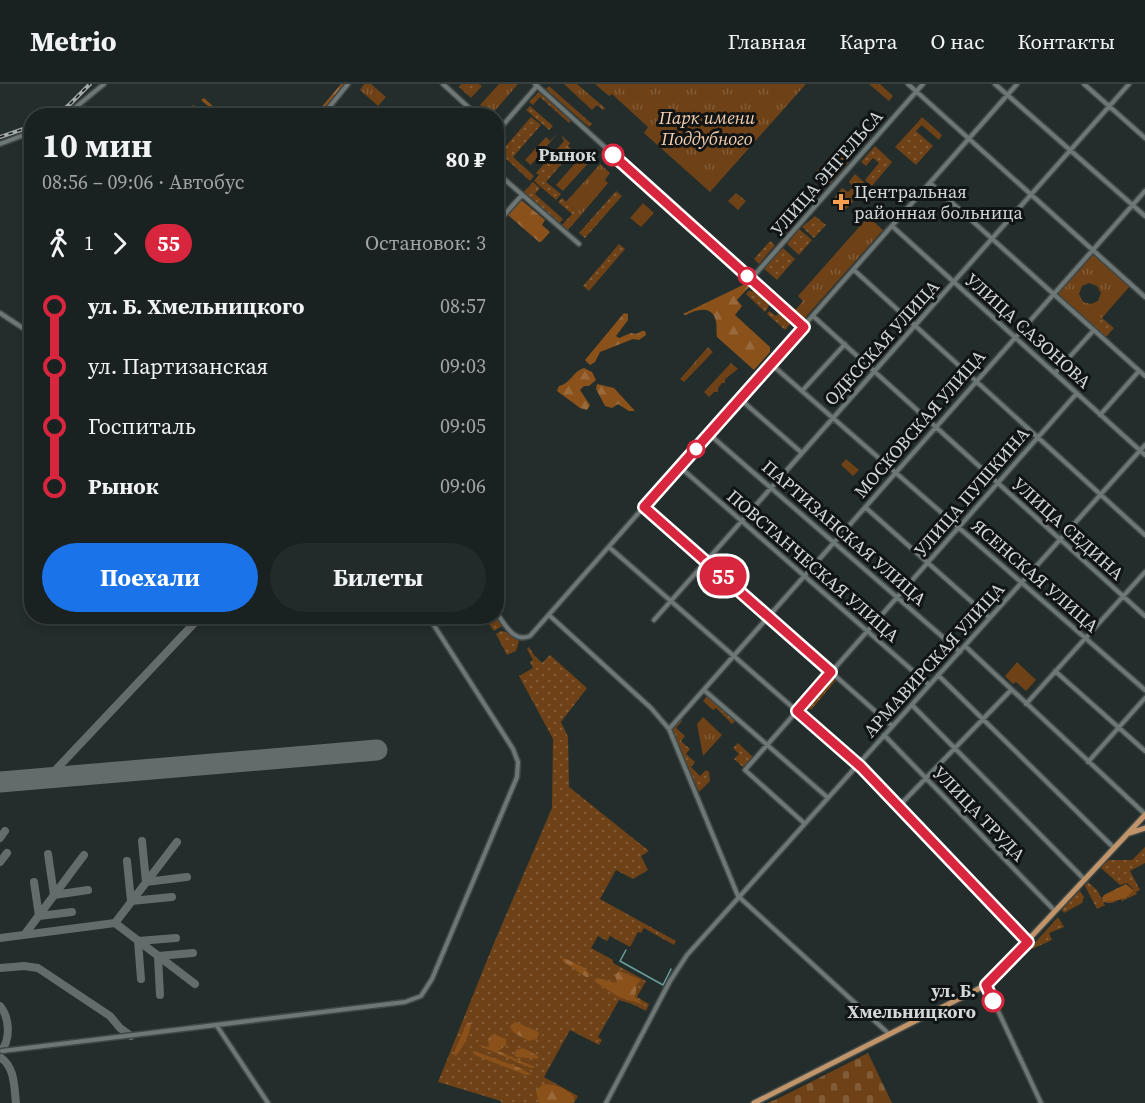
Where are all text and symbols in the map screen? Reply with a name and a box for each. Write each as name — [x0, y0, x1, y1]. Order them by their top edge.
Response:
text: Metrio — [30, 22, 117, 60]
text: Главная — [728, 27, 806, 56]
text: Карта — [839, 27, 897, 56]
text: О нас — [930, 27, 984, 56]
text: Контакты — [1017, 27, 1115, 56]
street label: УЛИЦА ЭНГЕЛЬСА — [765, 104, 889, 241]
park label: Парк имени Поддубного — [658, 105, 756, 151]
text: 10 мин — [42, 123, 152, 168]
place label: Рынок — [538, 142, 596, 167]
text: 80 ₽ — [446, 144, 486, 174]
marker: Рынок — [602, 144, 624, 166]
text: 08:56 – 09:06 · Автобус — [42, 168, 245, 196]
place label: Центральная районная больница — [854, 179, 1024, 225]
marker: Центральная районная больница — [832, 193, 850, 211]
icon: walk — [42, 227, 75, 260]
icon: forward — [103, 227, 136, 260]
text: 1 — [84, 229, 94, 257]
text: 55 — [157, 229, 180, 258]
text: Остановок: 3 — [365, 229, 486, 257]
unlabelled marker — [738, 267, 756, 285]
street label: УЛИЦА САЗОНОВА — [960, 267, 1097, 394]
street label: ОДЕССКАЯ УЛИЦА — [818, 274, 945, 411]
text: ул. Б. Хмельницкого — [88, 291, 305, 321]
text: 08:57 — [440, 292, 486, 320]
street label: МОСКОВСКАЯ УЛИЦА — [848, 344, 991, 503]
text: ул. Партизанская — [88, 351, 268, 381]
text: 09:03 — [440, 352, 486, 380]
text: Госпиталь — [88, 411, 196, 441]
text: 09:05 — [440, 412, 486, 440]
street label: УЛИЦА ПУШКИНА — [908, 421, 1035, 562]
unlabelled marker — [687, 440, 705, 458]
street label: ПАРТИЗАНСКАЯ УЛИЦА — [757, 454, 932, 611]
text: Рынок — [88, 471, 159, 501]
text: 09:06 — [440, 472, 486, 500]
street label: УЛИЦА СЕДИНА — [1007, 472, 1130, 586]
street label: ПОВСТАНЧЕСКАЯ УЛИЦА — [722, 484, 905, 648]
street label: ЯСЕНСКАЯ УЛИЦА — [966, 513, 1104, 638]
button: Поехали — [42, 543, 258, 612]
button: Билеты — [270, 543, 486, 612]
line badge: 55 — [696, 556, 750, 596]
text: 55 — [712, 562, 734, 591]
street label: АРМАВИРСКАЯ УЛИЦА — [857, 577, 1010, 742]
street label: УЛИЦА ТРУДА — [927, 761, 1031, 867]
place label: ул. Б. Хмельницкого — [847, 978, 976, 1024]
marker: ул. Б. Хмельницкого — [982, 990, 1004, 1012]

